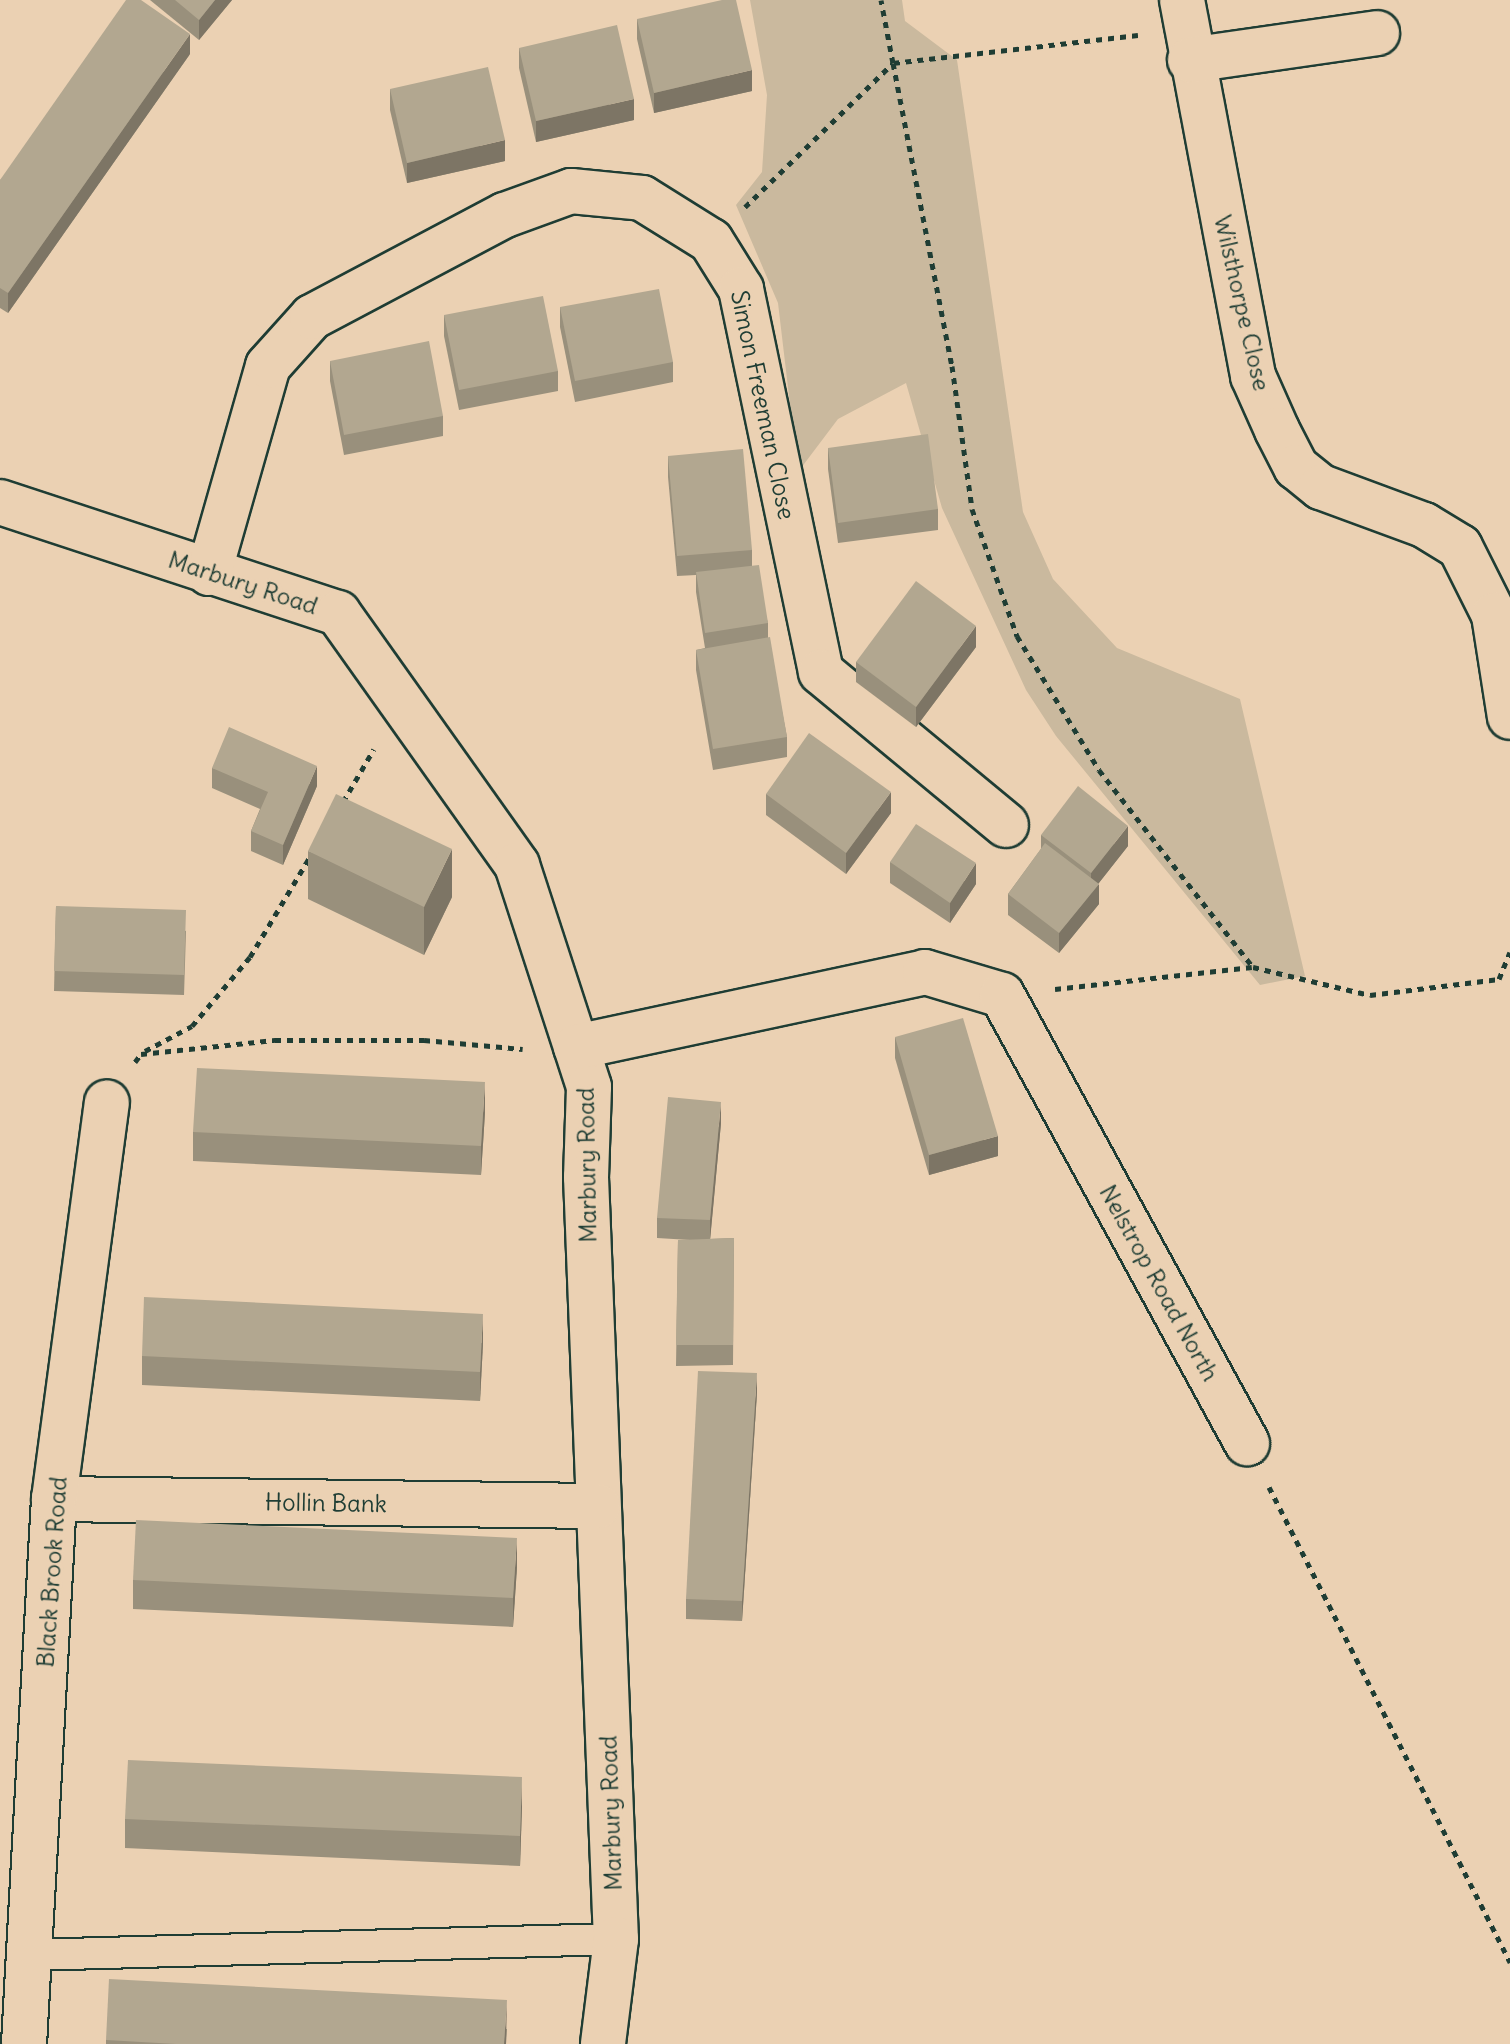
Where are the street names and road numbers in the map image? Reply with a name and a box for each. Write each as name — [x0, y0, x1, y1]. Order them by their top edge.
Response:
street label: Wilsthorpe Close — [1208, 212, 1276, 394]
street label: Simon Freeman Close — [725, 288, 801, 522]
street label: Marbury Road — [165, 545, 321, 621]
street label: Marbury Road — [571, 1087, 603, 1243]
street label: Nelstrop Road North — [1093, 1180, 1225, 1386]
street label: Black Brook Road — [31, 1476, 73, 1668]
street label: Hollin Bank — [265, 1488, 387, 1518]
street label: Marbury Road — [594, 1735, 628, 1891]

